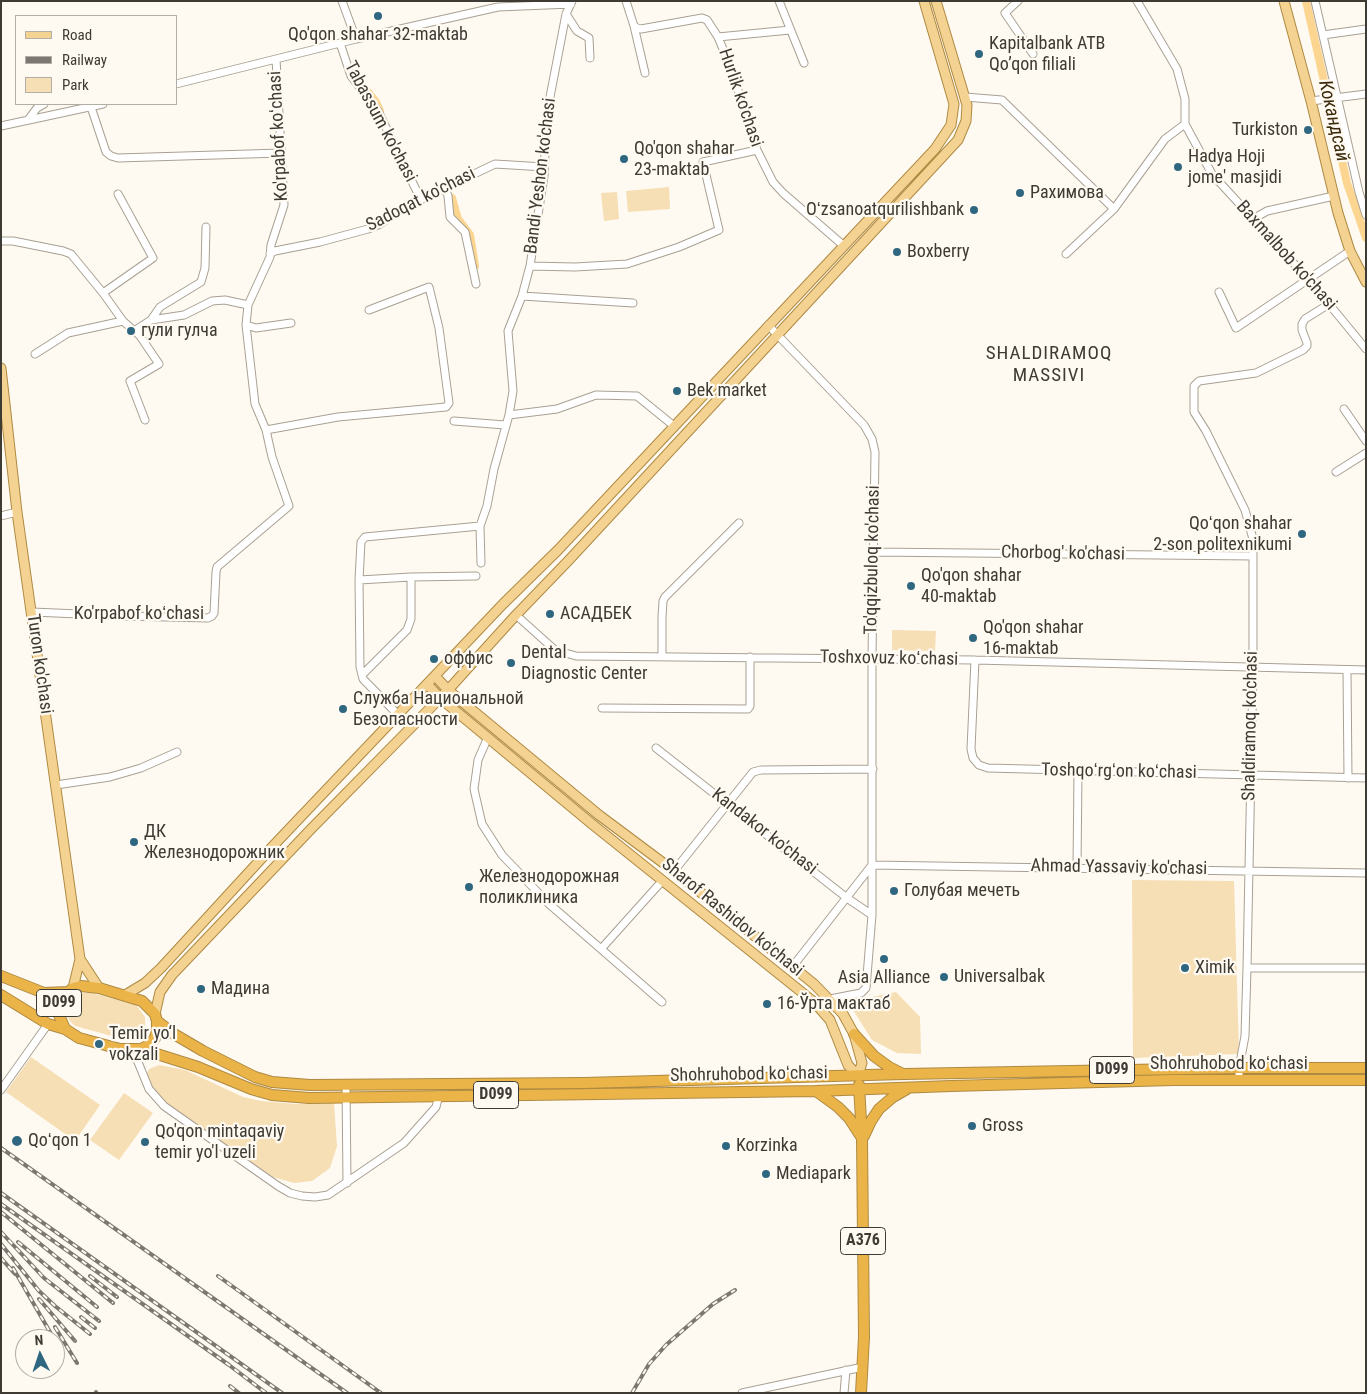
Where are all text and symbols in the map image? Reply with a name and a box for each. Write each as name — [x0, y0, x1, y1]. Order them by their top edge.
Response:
marker: Qo'qon shahar 32-maktab — [372, 10, 384, 22]
legend — [15, 15, 178, 105]
place label: Qo'qon shahar 32-maktab — [288, 24, 468, 46]
text: Road — [62, 26, 92, 44]
place label: Kapitalbank ATB Qo’qon filiali — [989, 33, 1105, 76]
street label: Hurlik ko'chasi — [713, 46, 767, 150]
marker: Kapitalbank ATB Qo’qon filiali — [973, 48, 985, 60]
text: Railway — [62, 51, 107, 69]
street label: Tabassum ko'chasi — [339, 58, 421, 186]
street label: Ko'rpabof koʻchasi — [265, 70, 293, 202]
text: Park — [62, 76, 89, 94]
water label: Кокандсай — [1313, 78, 1353, 164]
street label: Bandi Yeshon ko'chasi — [521, 97, 561, 255]
place label: Turkiston — [1232, 119, 1298, 141]
marker: Turkiston — [1302, 124, 1314, 136]
place label: Qo'qon shahar 23-maktab — [634, 138, 735, 180]
place label: Hadya Hoji jome' masjidi — [1188, 146, 1282, 188]
marker: Qo'qon shahar 23-maktab — [618, 153, 630, 165]
marker: Hadya Hoji jome' masjidi — [1172, 161, 1184, 173]
street label: Sadoqat ko'chasi — [363, 163, 479, 237]
place label: Рахимова — [1030, 182, 1104, 204]
marker: Рахимова — [1014, 187, 1026, 199]
street label: Baxmalbob ko'chasi — [1231, 197, 1341, 315]
place label: Oʻzsanoatqurilishbank — [806, 199, 964, 221]
marker: Oʻzsanoatqurilishbank — [968, 204, 980, 216]
place label: Boxberry — [907, 241, 970, 263]
marker: Boxberry — [891, 246, 903, 258]
place label: гули гулча — [141, 320, 218, 342]
marker: гули гулча — [125, 325, 137, 337]
district label: SHALDIRAMOQ MASSIVI — [984, 343, 1114, 387]
place label: Bek market — [687, 380, 767, 402]
marker: Bek market — [671, 385, 683, 397]
street label: To'qqizbuloq ko'chasi — [861, 485, 885, 635]
place label: Qoʻqon shahar 2-son politexnikumi — [1153, 513, 1292, 556]
marker: Qoʻqon shahar 2-son politexnikumi — [1296, 528, 1308, 540]
street label: Chorbog' ko'chasi — [1001, 542, 1125, 566]
place label: Qo'qon shahar 40-maktab — [921, 565, 1022, 608]
marker: Qo'qon shahar 40-maktab — [905, 580, 917, 592]
street label: Ko'rpabof koʻchasi — [74, 603, 204, 625]
place label: АСАДБЕК — [560, 603, 632, 625]
marker: АСАДБЕК — [544, 608, 556, 620]
street label: Turon ko'chasi — [21, 612, 57, 716]
place label: Qo'qon shahar 16-maktab — [983, 617, 1084, 660]
marker: Qo'qon shahar 16-maktab — [967, 632, 979, 644]
place label: Dental Diagnostic Center — [521, 642, 647, 684]
street label: Toshxovuz koʻchasi — [820, 647, 958, 671]
place label: оффис — [444, 648, 493, 670]
street label: Shaldiramoq ko'chasi — [1239, 651, 1263, 801]
marker: оффис — [428, 653, 440, 665]
marker: Dental Diagnostic Center — [505, 657, 517, 669]
place label: Служба Национальной Безопасности — [353, 688, 524, 731]
marker: Служба Национальной Безопасности — [337, 703, 349, 715]
street label: Toshqoʻrgʻon koʻchasi — [1041, 760, 1197, 784]
street label: Kandakor ko'chasi — [707, 784, 821, 880]
place label: ДК Железнодорожник — [144, 821, 285, 864]
marker: ДК Железнодорожник — [128, 836, 140, 848]
street label: Sharof Rashidov ko'chasi — [657, 854, 807, 982]
street label: Ahmad Yassaviy ko'chasi — [1030, 856, 1208, 880]
place label: Железнодорожная поликлиника — [479, 866, 619, 909]
place label: Голубая мечеть — [904, 880, 1020, 902]
marker: Железнодорожная поликлиника — [463, 881, 475, 893]
marker: Голубая мечеть — [888, 885, 900, 897]
marker: Asia Alliance — [878, 953, 890, 965]
place label: Ximik — [1195, 957, 1235, 979]
marker: Ximik — [1179, 962, 1191, 974]
place label: Universalbak — [954, 966, 1045, 988]
place label: Asia Alliance — [838, 967, 930, 989]
marker: Universalbak — [938, 971, 950, 983]
place label: Мадина — [211, 978, 270, 1000]
marker: Мадина — [195, 983, 207, 995]
road number: D099 — [36, 990, 82, 1016]
place label: 16-Ўрта мактаб — [777, 993, 890, 1015]
marker: 16-Ўрта мактаб — [761, 998, 773, 1010]
place label: Temir yo‘l vokzali — [109, 1023, 176, 1066]
marker: Temir yo‘l vokzali — [93, 1038, 105, 1050]
street label: Shohruhobod koʻchasi — [1150, 1053, 1308, 1075]
road number: D099 — [1090, 1056, 1134, 1084]
street label: Shohruhobod koʻchasi — [670, 1063, 828, 1087]
road number: D099 — [474, 1082, 518, 1108]
place label: Gross — [982, 1115, 1023, 1137]
marker: Gross — [966, 1120, 978, 1132]
place label: Qo'qon mintaqaviy temir yo'l uzeli — [155, 1121, 284, 1164]
place label: Qoʻqon 1 — [28, 1130, 92, 1152]
marker: Qoʻqon 1 — [10, 1134, 24, 1148]
place label: Korzinka — [736, 1135, 798, 1157]
marker: Qo'qon mintaqaviy temir yo'l uzeli — [139, 1136, 151, 1148]
marker: Korzinka — [720, 1140, 732, 1152]
place label: Mediapark — [776, 1163, 851, 1185]
marker: Mediapark — [760, 1168, 772, 1180]
road number: A376 — [840, 1228, 886, 1254]
north arrow — [15, 1329, 65, 1379]
text: N — [34, 1332, 44, 1348]

